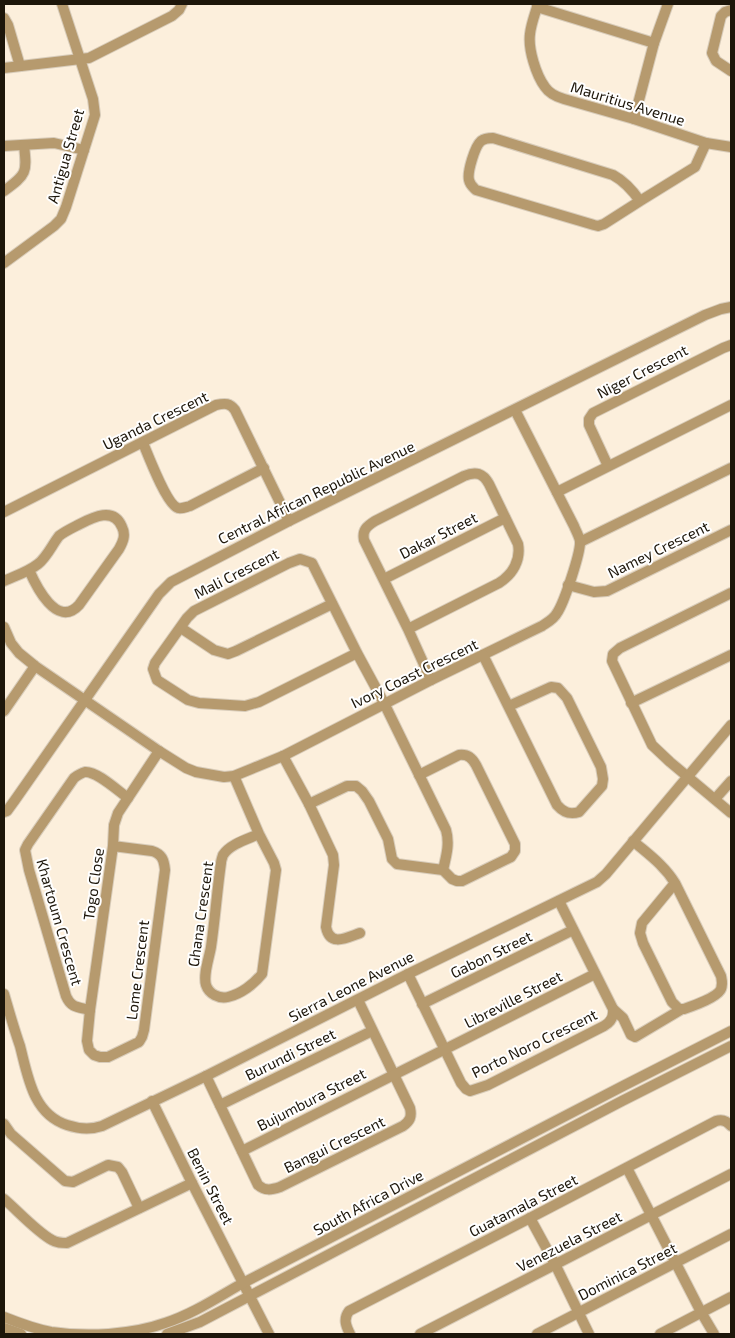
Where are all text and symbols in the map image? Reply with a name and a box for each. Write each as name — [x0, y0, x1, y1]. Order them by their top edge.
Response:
street label: Mauritius Avenue — [569, 77, 687, 129]
street label: Antigua Street — [43, 106, 87, 205]
street label: Niger Crescent — [594, 340, 691, 402]
street label: Uganda Crescent — [99, 387, 211, 453]
street label: Central African Republic Avenue — [215, 436, 417, 548]
street label: Dakar Street — [396, 508, 480, 562]
street label: Namey Crescent — [604, 517, 712, 581]
street label: Mali Crescent — [191, 544, 282, 602]
street label: Ivory Coast Crescent — [348, 634, 481, 712]
street label: Togo Close — [79, 847, 107, 921]
street label: Khartoum Crescent — [33, 857, 87, 988]
street label: Ghana Crescent — [184, 860, 216, 968]
street label: Lome Crescent — [122, 919, 152, 1021]
street label: Gabon Street — [447, 926, 535, 981]
street label: Sierra Leone Avenue — [285, 947, 417, 1025]
street label: Libreville Street — [461, 966, 565, 1031]
street label: Porto Noro Crescent — [468, 1005, 600, 1081]
street label: Burundi Street — [242, 1024, 338, 1084]
street label: Bujumbura Street — [254, 1064, 369, 1135]
street label: Bangui Crescent — [281, 1112, 388, 1176]
street label: Benin Street — [184, 1145, 238, 1228]
street label: South Africa Drive — [310, 1165, 426, 1239]
street label: Guatamala Street — [466, 1170, 580, 1240]
street label: Venezuela Street — [514, 1207, 625, 1275]
street label: Dominica Street — [575, 1238, 680, 1304]

